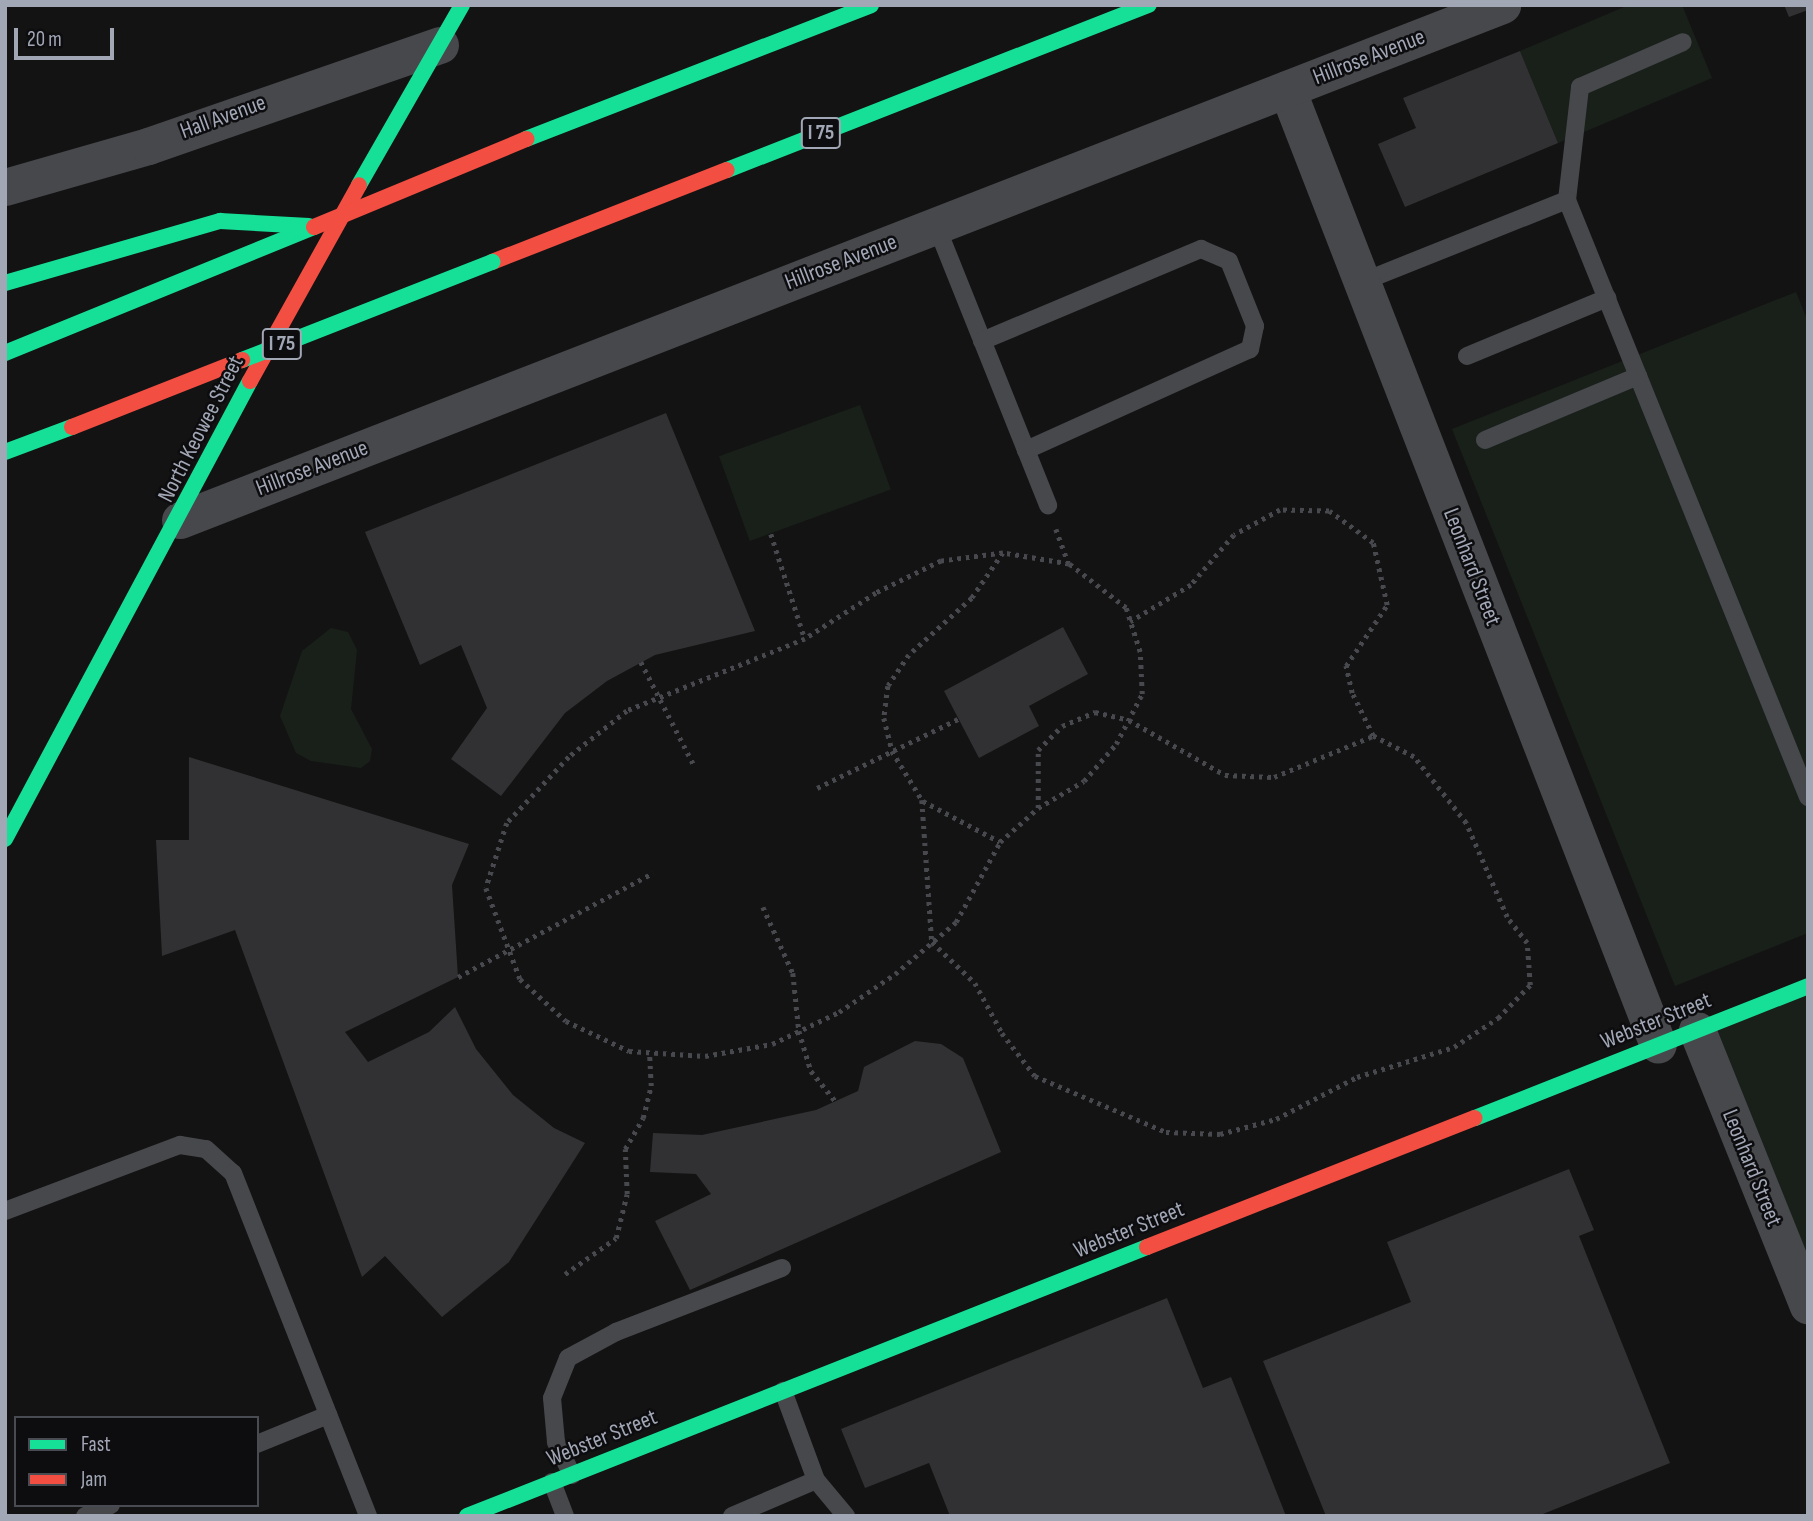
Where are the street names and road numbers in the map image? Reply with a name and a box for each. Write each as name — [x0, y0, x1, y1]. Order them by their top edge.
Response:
street label: Hillrose Avenue — [1309, 23, 1429, 91]
street label: Hall Avenue — [176, 89, 270, 145]
road number: I 75 — [800, 116, 842, 150]
street label: Hillrose Avenue — [781, 228, 901, 296]
road number: I 75 — [261, 326, 303, 362]
street label: North Keowee Street — [152, 351, 250, 507]
street label: Hillrose Avenue — [252, 434, 372, 502]
street label: Leonhard Street — [1437, 504, 1507, 630]
street label: Webster Street — [1597, 986, 1715, 1056]
street label: Leonhard Street — [1716, 1106, 1788, 1230]
street label: Webster Street — [1070, 1195, 1188, 1265]
street label: Webster Street — [543, 1403, 661, 1473]

